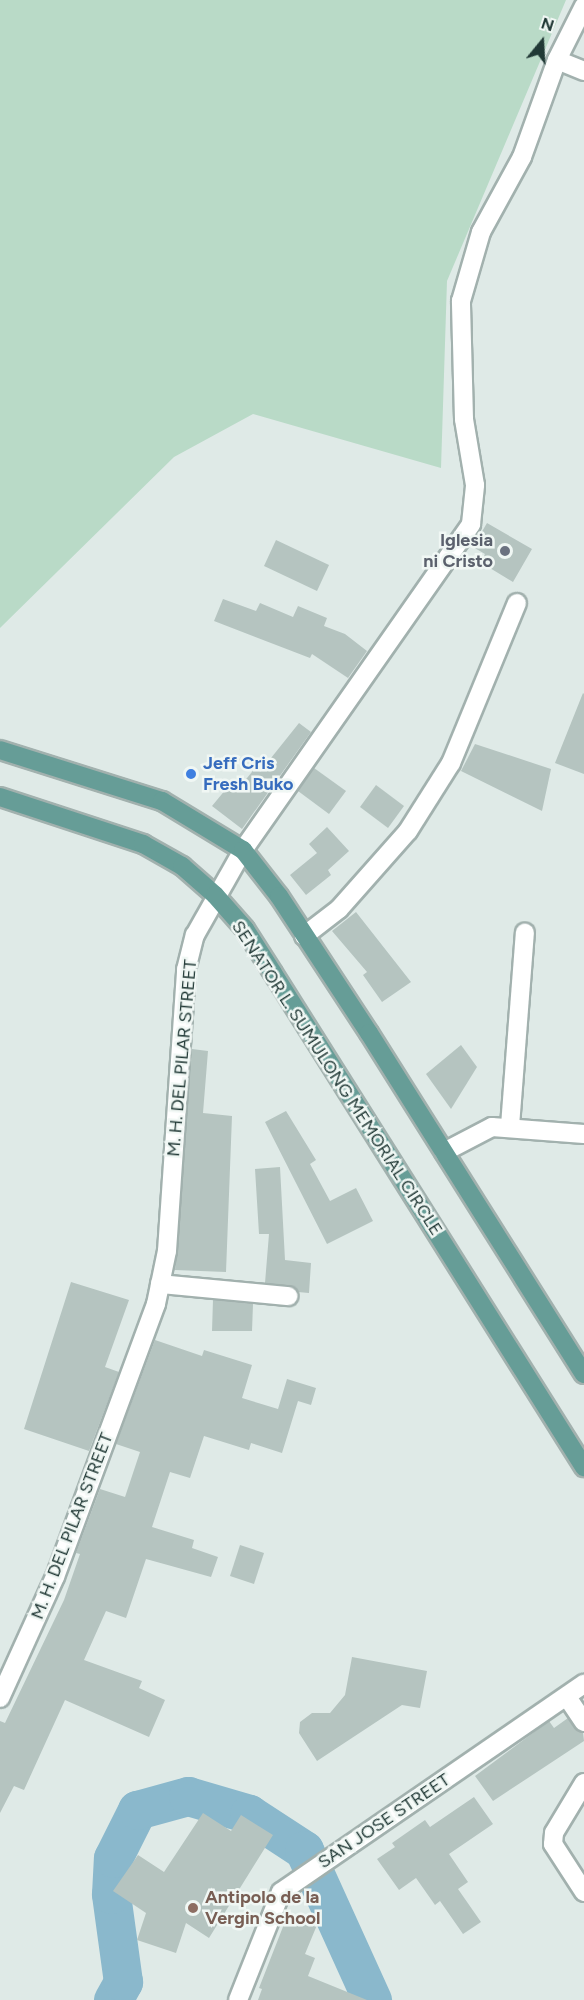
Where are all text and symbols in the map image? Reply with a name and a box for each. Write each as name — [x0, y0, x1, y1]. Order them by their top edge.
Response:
north arrow — [512, 12, 572, 72]
text: N — [539, 13, 557, 35]
place label: Iglesia ni Cristo — [423, 530, 493, 572]
marker: Iglesia ni Cristo — [498, 544, 512, 558]
place label: Jeff Cris Fresh Buko — [203, 753, 293, 795]
marker: Jeff Cris Fresh Buko — [184, 767, 198, 781]
street label: SENATOR L. SUMULONG MEMORIAL CIRCLE — [227, 917, 447, 1239]
street label: M. H. DEL PILAR STREET — [163, 958, 201, 1158]
street label: M. H. DEL PILAR STREET — [26, 1430, 118, 1622]
street label: SAN JOSE STREET — [314, 1769, 454, 1873]
place label: Antipolo de la Vergin School — [205, 1887, 320, 1930]
marker: Antipolo de la Vergin School — [186, 1901, 200, 1915]

